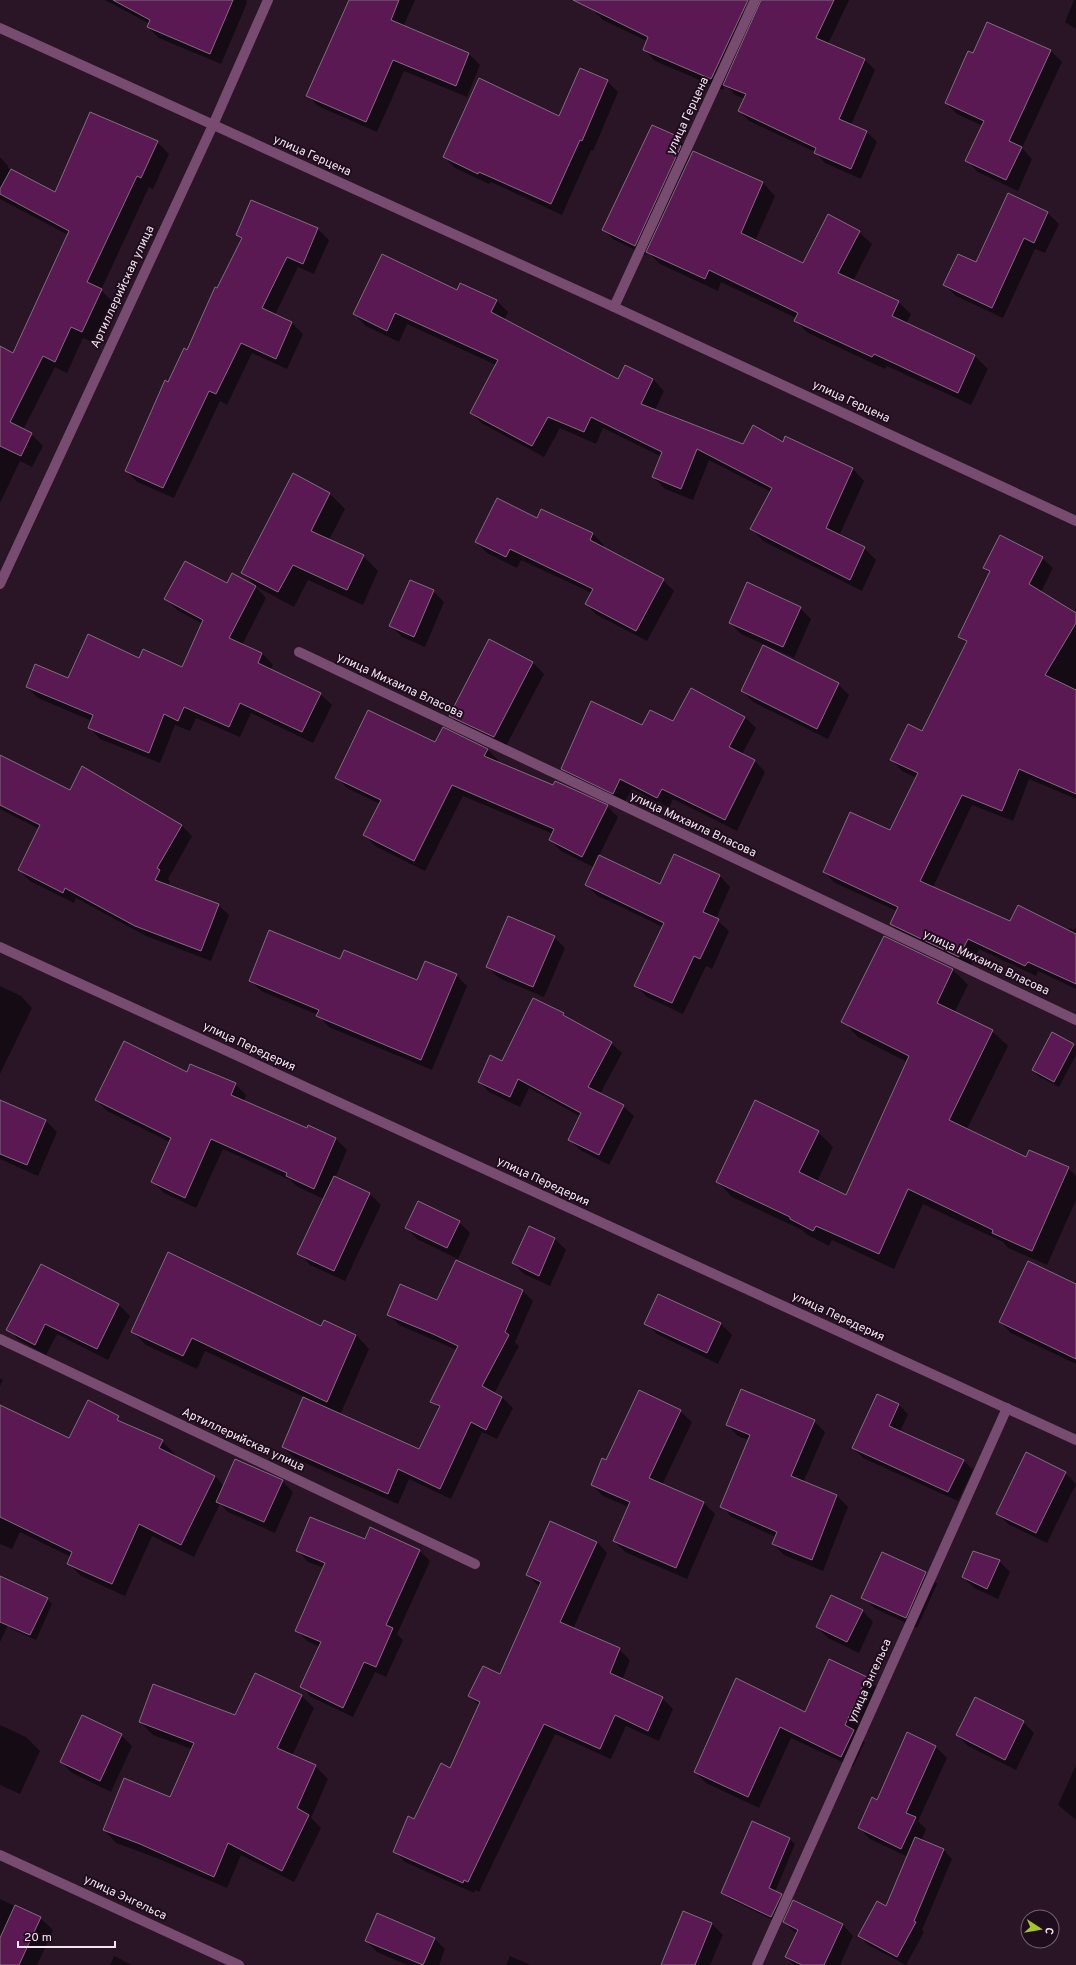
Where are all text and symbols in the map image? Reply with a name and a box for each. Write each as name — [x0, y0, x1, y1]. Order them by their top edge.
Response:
street label: улица Герцена — [663, 75, 713, 157]
street label: улица Герцена — [270, 132, 354, 180]
street label: Артиллерийская улица — [88, 223, 158, 351]
street label: улица Герцена — [810, 377, 892, 427]
street label: улица Михаила Власова — [334, 650, 466, 722]
street label: улица Михаила Власова — [627, 789, 759, 861]
street label: улица Михаила Власова — [920, 927, 1052, 999]
street label: улица Передерия — [200, 1018, 298, 1076]
street label: улица Передерия — [494, 1153, 592, 1211]
street label: улица Передерия — [789, 1288, 887, 1346]
street label: Артиллерийская улица — [179, 1405, 307, 1475]
street label: улица Энгельса — [844, 1637, 896, 1725]
street label: улица Энгельса — [81, 1872, 169, 1924]
north arrow — [1020, 1909, 1060, 1949]
scale bar — [18, 1923, 115, 1949]
text: С — [1041, 1926, 1056, 1936]
text: 20 m — [24, 1930, 52, 1946]

